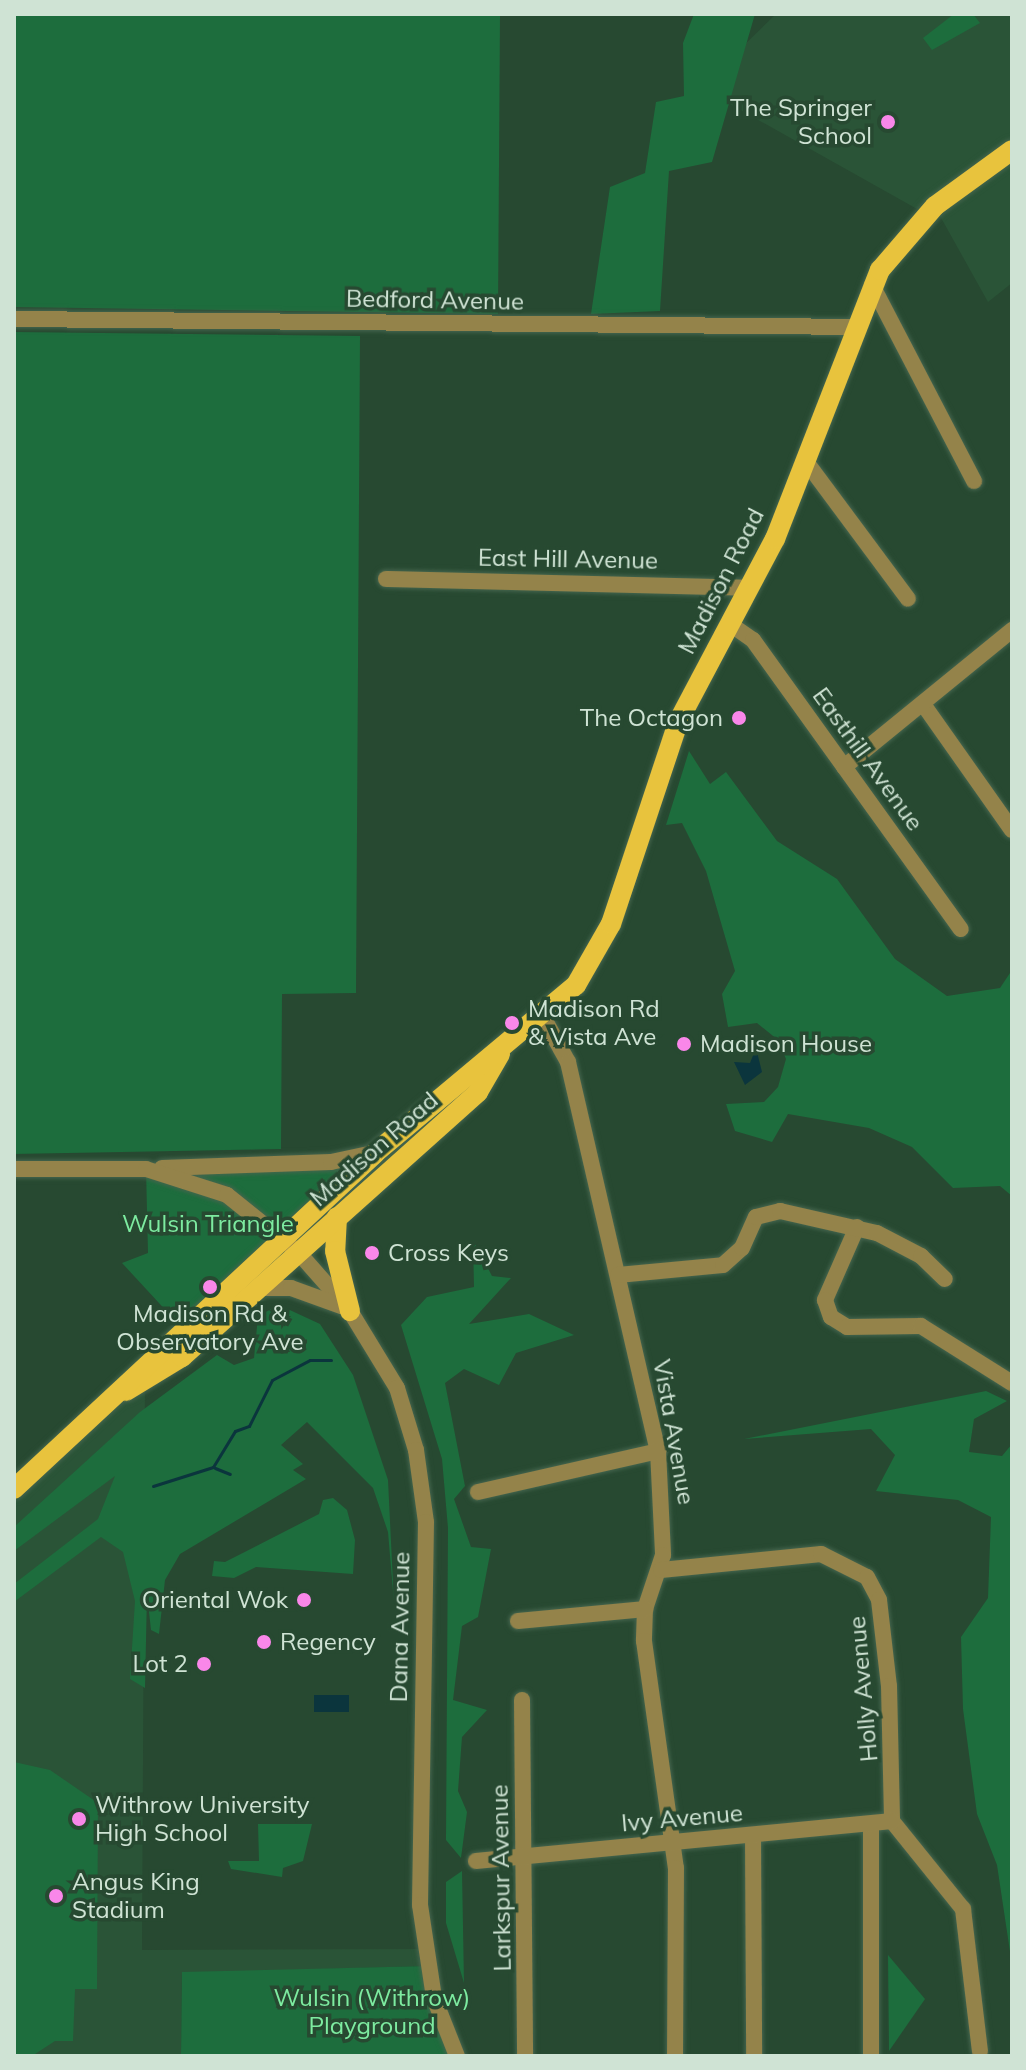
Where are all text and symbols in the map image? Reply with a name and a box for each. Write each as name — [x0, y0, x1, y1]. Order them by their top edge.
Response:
place label: The Springer School — [730, 94, 872, 150]
marker: The Springer School — [879, 113, 897, 131]
street label: Bedford Avenue — [346, 284, 524, 316]
street label: Madison Road — [672, 503, 770, 659]
street label: East Hill Avenue — [478, 543, 658, 575]
street label: Easthill Avenue — [807, 682, 929, 836]
place label: The Octagon — [580, 704, 723, 732]
marker: The Octagon — [730, 709, 748, 727]
place label: Madison Rd & Vista Ave — [528, 995, 660, 1051]
marker: Madison Rd & Vista Ave — [503, 1014, 521, 1032]
place label: Madison House — [700, 1030, 872, 1058]
marker: Madison House — [675, 1035, 693, 1053]
street label: Madison Road — [304, 1086, 444, 1212]
park label: Wulsin Triangle — [122, 1210, 294, 1238]
place label: Cross Keys — [388, 1239, 509, 1267]
marker: Cross Keys — [363, 1244, 381, 1262]
marker: Madison Rd & Observatory Ave — [201, 1278, 219, 1296]
place label: Madison Rd & Observatory Ave — [116, 1300, 304, 1356]
street label: Vista Avenue — [647, 1357, 701, 1507]
street label: Dana Avenue — [384, 1551, 416, 1703]
place label: Oriental Wok — [142, 1586, 288, 1614]
marker: Oriental Wok — [295, 1591, 313, 1609]
street label: Holly Avenue — [842, 1615, 884, 1763]
place label: Regency — [280, 1628, 376, 1656]
marker: Regency — [255, 1633, 273, 1651]
place label: Lot 2 — [132, 1650, 188, 1678]
marker: Lot 2 — [195, 1655, 213, 1673]
street label: Larkspur Avenue — [485, 1784, 517, 1972]
place label: Withrow University High School — [95, 1791, 309, 1847]
street label: Ivy Avenue — [620, 1798, 744, 1838]
marker: Withrow University High School — [70, 1810, 88, 1828]
place label: Angus King Stadium — [72, 1868, 200, 1924]
marker: Angus King Stadium — [47, 1887, 65, 1905]
park label: Wulsin (Withrow) Playground — [274, 1984, 470, 2040]

